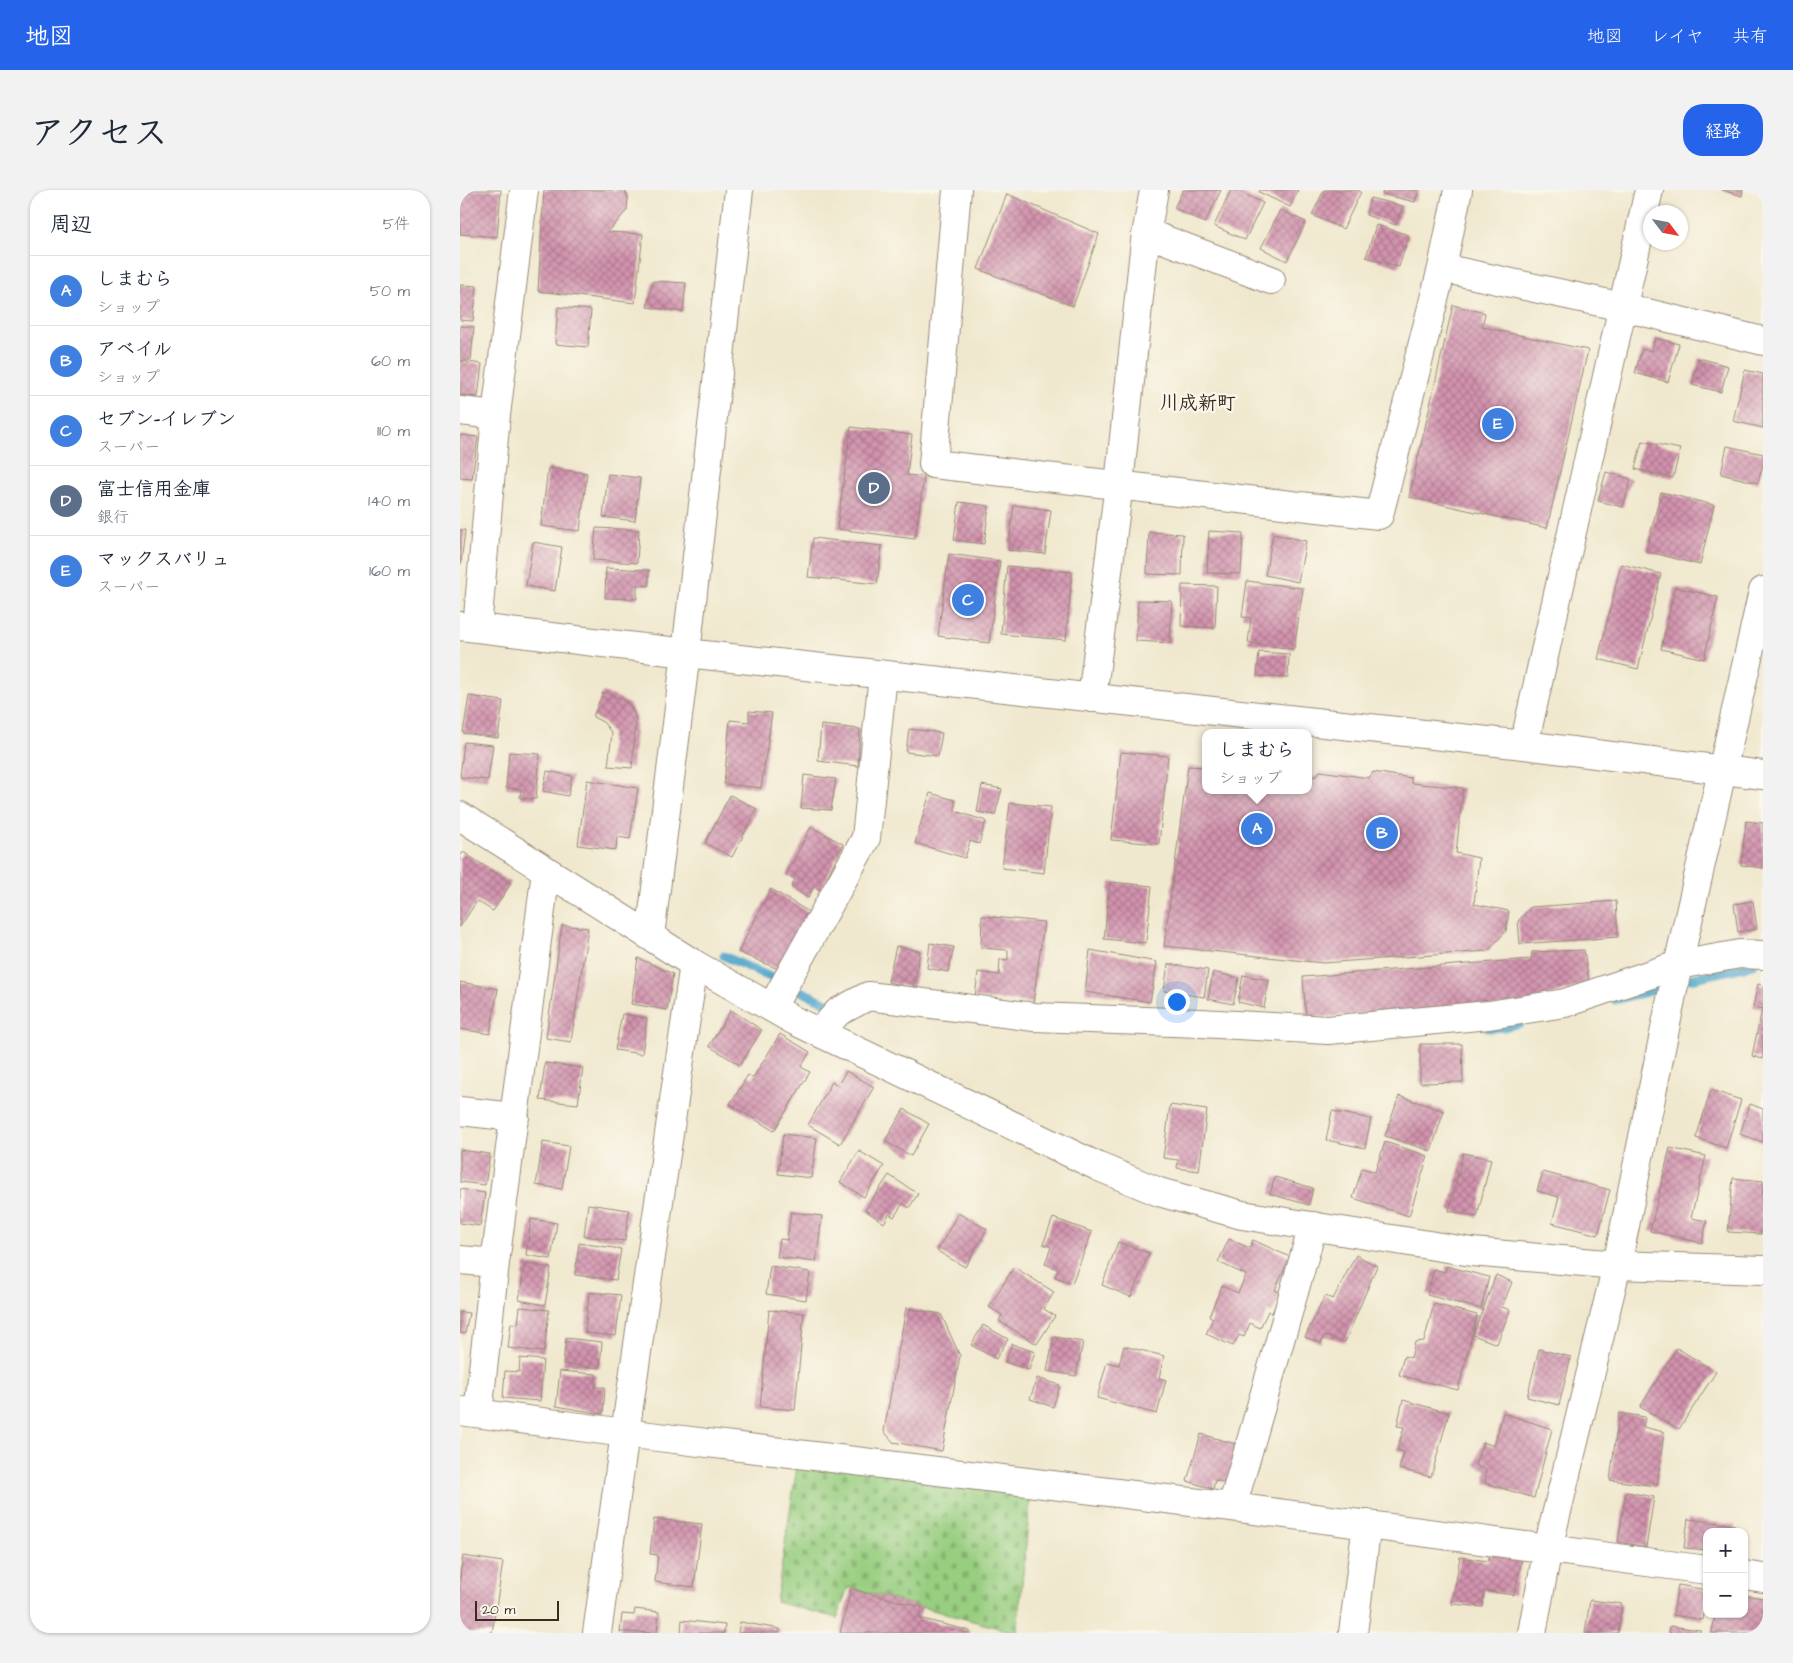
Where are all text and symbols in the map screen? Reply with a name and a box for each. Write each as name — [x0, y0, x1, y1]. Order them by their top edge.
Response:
text: 地図 — [25, 20, 73, 54]
text: 地図 — [1587, 24, 1623, 49]
text: レイヤ — [1651, 24, 1704, 49]
text: 共有 — [1732, 24, 1768, 49]
button: 経路 — [1683, 104, 1763, 156]
text: アクセス — [30, 109, 168, 158]
north arrow — [1643, 205, 1688, 250]
text: 周辺 — [50, 210, 92, 239]
text: 5件 — [383, 213, 410, 235]
text: しまむら — [97, 266, 173, 293]
text: A — [61, 280, 71, 302]
text: 50 m — [370, 280, 410, 302]
text: ショップ — [97, 296, 160, 318]
text: アベイル — [97, 336, 172, 363]
text: B — [60, 350, 72, 372]
text: 60 m — [371, 350, 410, 372]
text: ショップ — [97, 366, 160, 388]
district label: 川成新町 — [1160, 390, 1236, 417]
pin: E — [1482, 405, 1514, 443]
text: セブン-イレブン — [97, 406, 236, 433]
text: C — [60, 420, 72, 442]
text: 110 m — [377, 420, 410, 442]
text: スーパー — [97, 436, 160, 458]
pin: D — [858, 469, 890, 507]
text: 富士信用金庫 — [97, 476, 211, 503]
text: D — [61, 490, 71, 512]
text: 140 m — [368, 490, 410, 512]
text: 銀行 — [97, 506, 129, 528]
text: マックスバリュ — [97, 546, 230, 573]
text: E — [61, 560, 71, 582]
text: 160 m — [369, 560, 410, 582]
text: スーパー — [97, 576, 160, 598]
pin: C — [952, 581, 984, 619]
popup — [1202, 729, 1312, 794]
text: しまむら — [1219, 737, 1295, 764]
text: ショップ — [1219, 767, 1282, 789]
pin: A — [1241, 810, 1273, 848]
pin: B — [1366, 814, 1398, 852]
your location — [1164, 989, 1190, 1015]
map controls — [1703, 1528, 1748, 1618]
button: + — [1703, 1528, 1748, 1573]
button: − — [1703, 1573, 1748, 1618]
scale bar — [475, 1598, 559, 1621]
text: 20 m — [482, 1600, 515, 1620]

